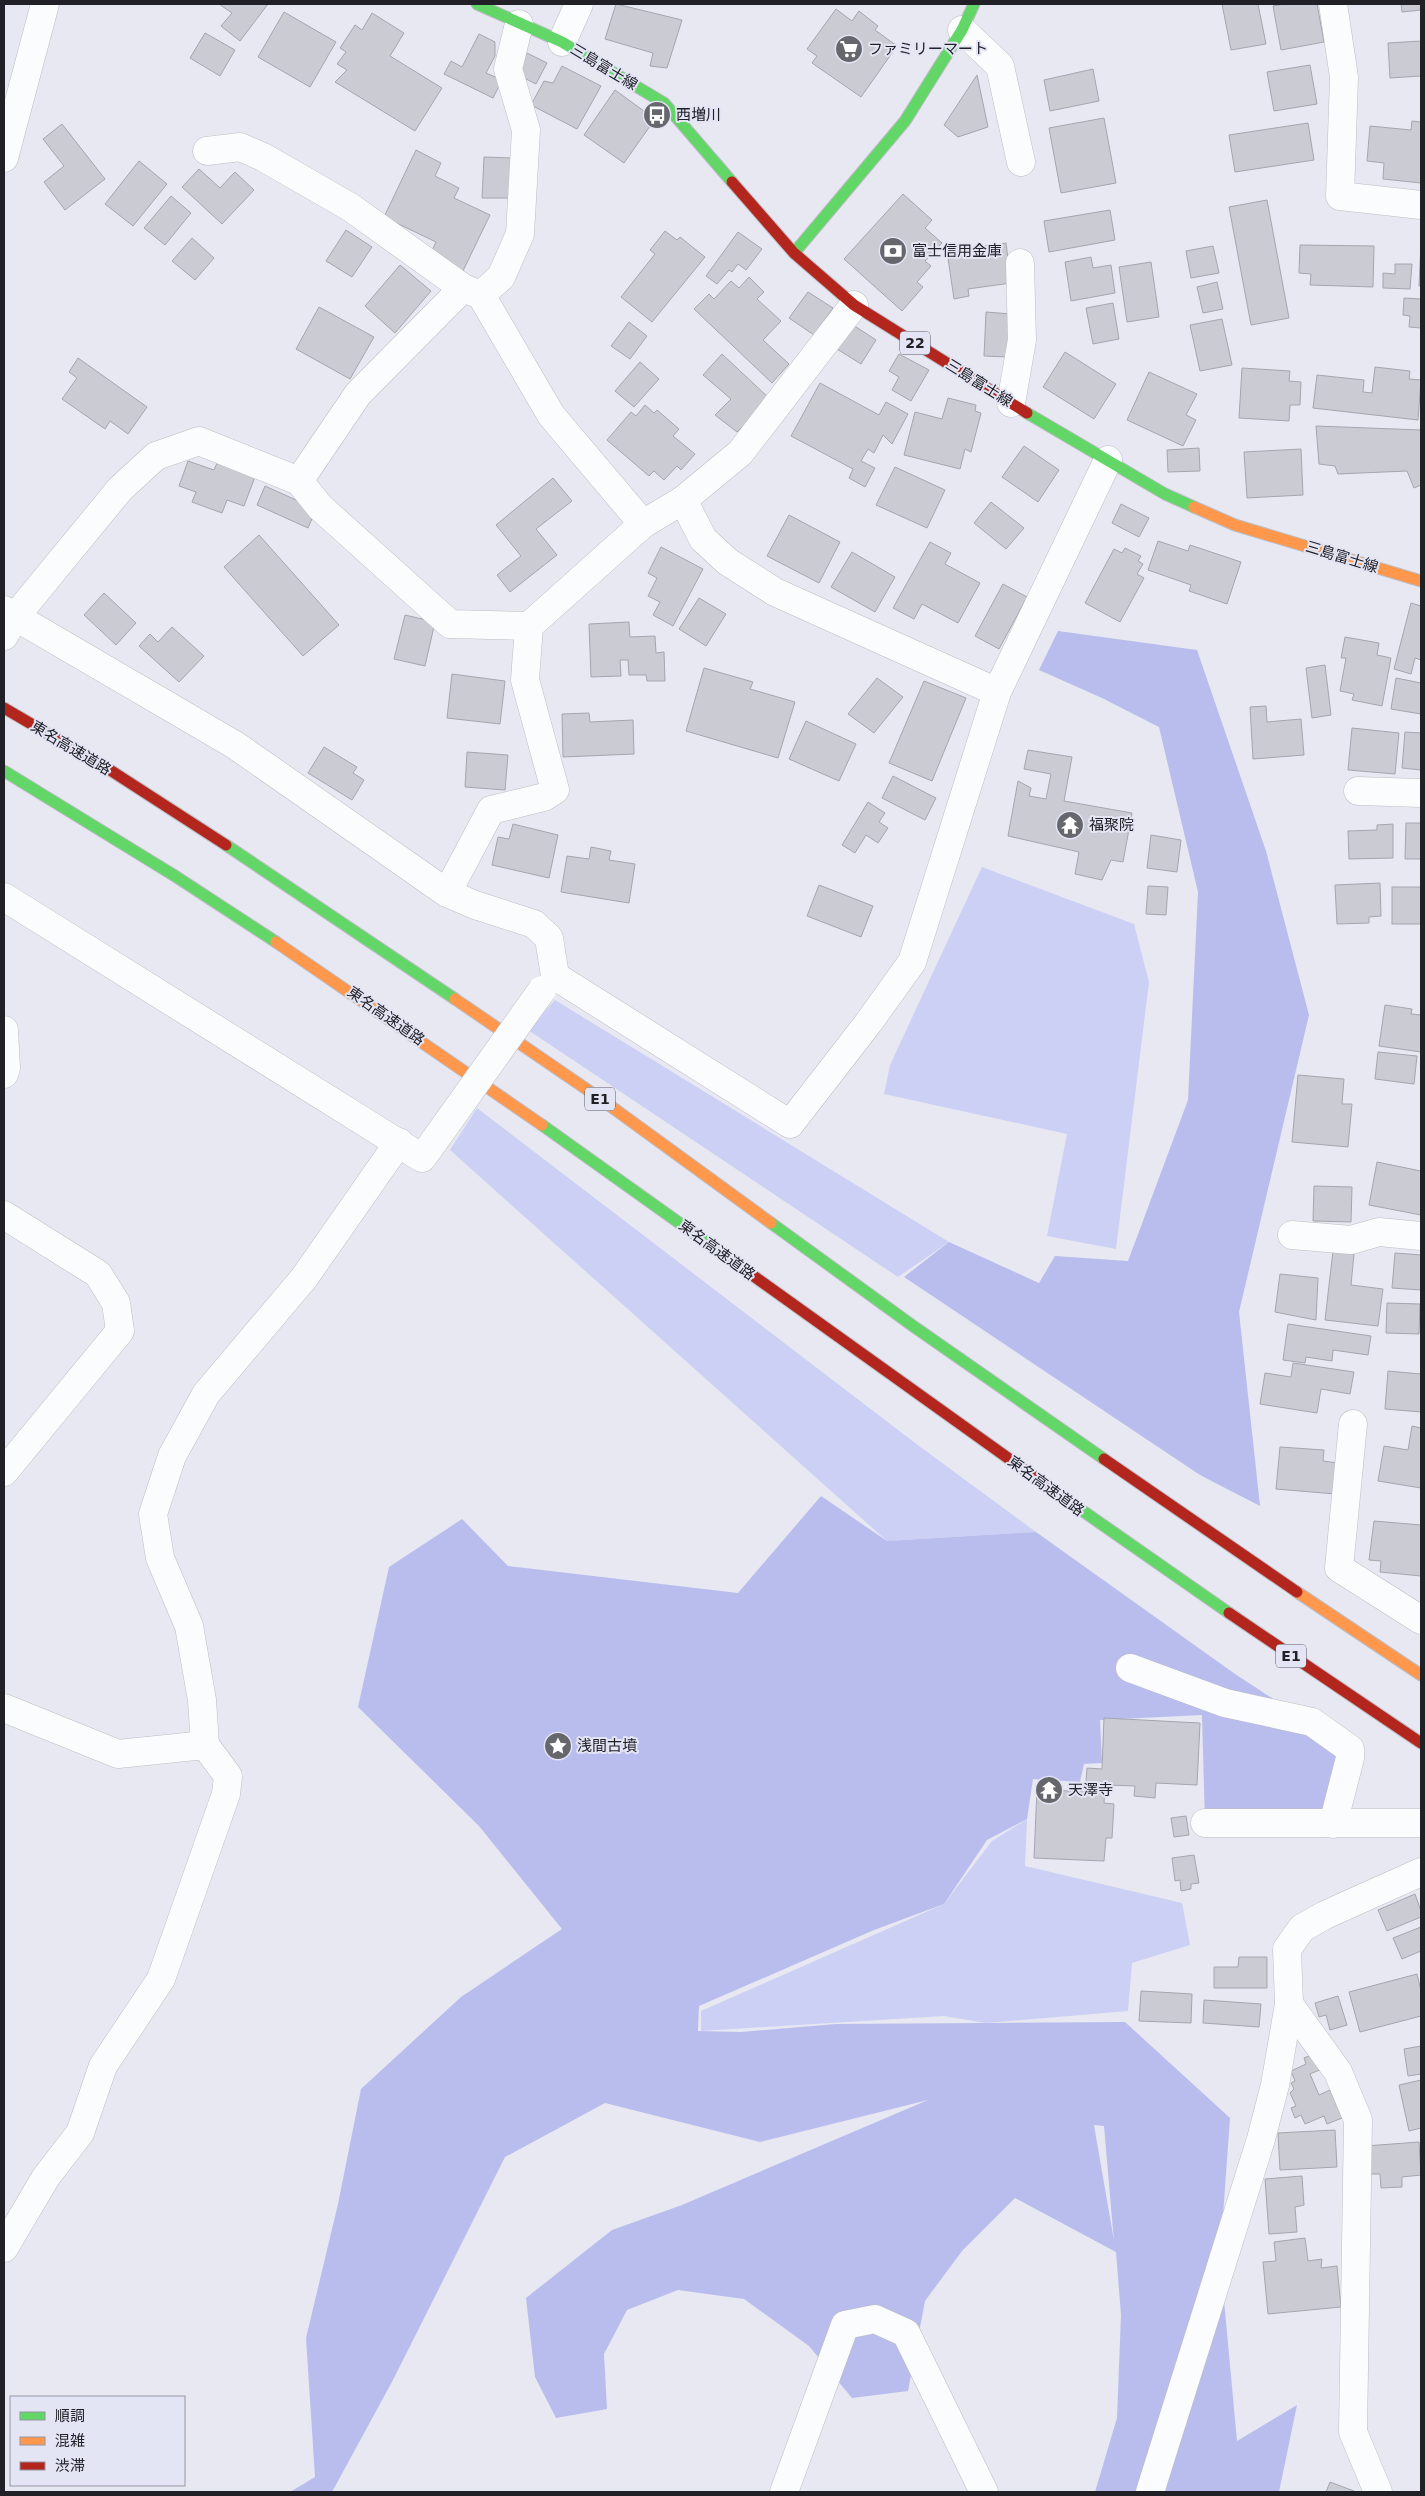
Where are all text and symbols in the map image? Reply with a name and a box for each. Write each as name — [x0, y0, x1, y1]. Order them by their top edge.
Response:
supermarket icon: ファミリーマート — [834, 34, 864, 64]
street label: 三島富士線 — [567, 40, 641, 94]
place label: ファミリーマート — [868, 40, 988, 58]
bus stop icon: 西増川 — [642, 100, 672, 130]
place label: 西増川 — [676, 106, 721, 124]
bank icon: 富士信用金庫 — [878, 236, 908, 266]
place label: 富士信用金庫 — [912, 242, 1002, 260]
road number: 22 — [900, 332, 930, 354]
street label: 三島富士線 — [942, 355, 1016, 411]
street label: 三島富士線 — [1303, 537, 1381, 577]
street label: 東名高速道路 — [28, 717, 114, 779]
temple icon: 福聚院 — [1055, 810, 1085, 840]
place label: 福聚院 — [1089, 816, 1134, 834]
street label: 東名高速道路 — [344, 983, 428, 1049]
road number: E1 — [585, 1088, 615, 1110]
street label: 東名高速道路 — [675, 1216, 759, 1284]
street label: 東名高速道路 — [1004, 1452, 1088, 1520]
road number: E1 — [1276, 1644, 1306, 1668]
place icon: 浅間古墳 — [543, 1731, 573, 1761]
place label: 浅間古墳 — [577, 1737, 637, 1755]
temple icon: 天澤寺 — [1034, 1775, 1064, 1805]
place label: 天澤寺 — [1068, 1781, 1113, 1799]
legend — [10, 2396, 185, 2486]
text: 順調 — [55, 2407, 85, 2425]
text: 混雑 — [55, 2432, 85, 2450]
text: 渋滞 — [55, 2457, 85, 2475]

